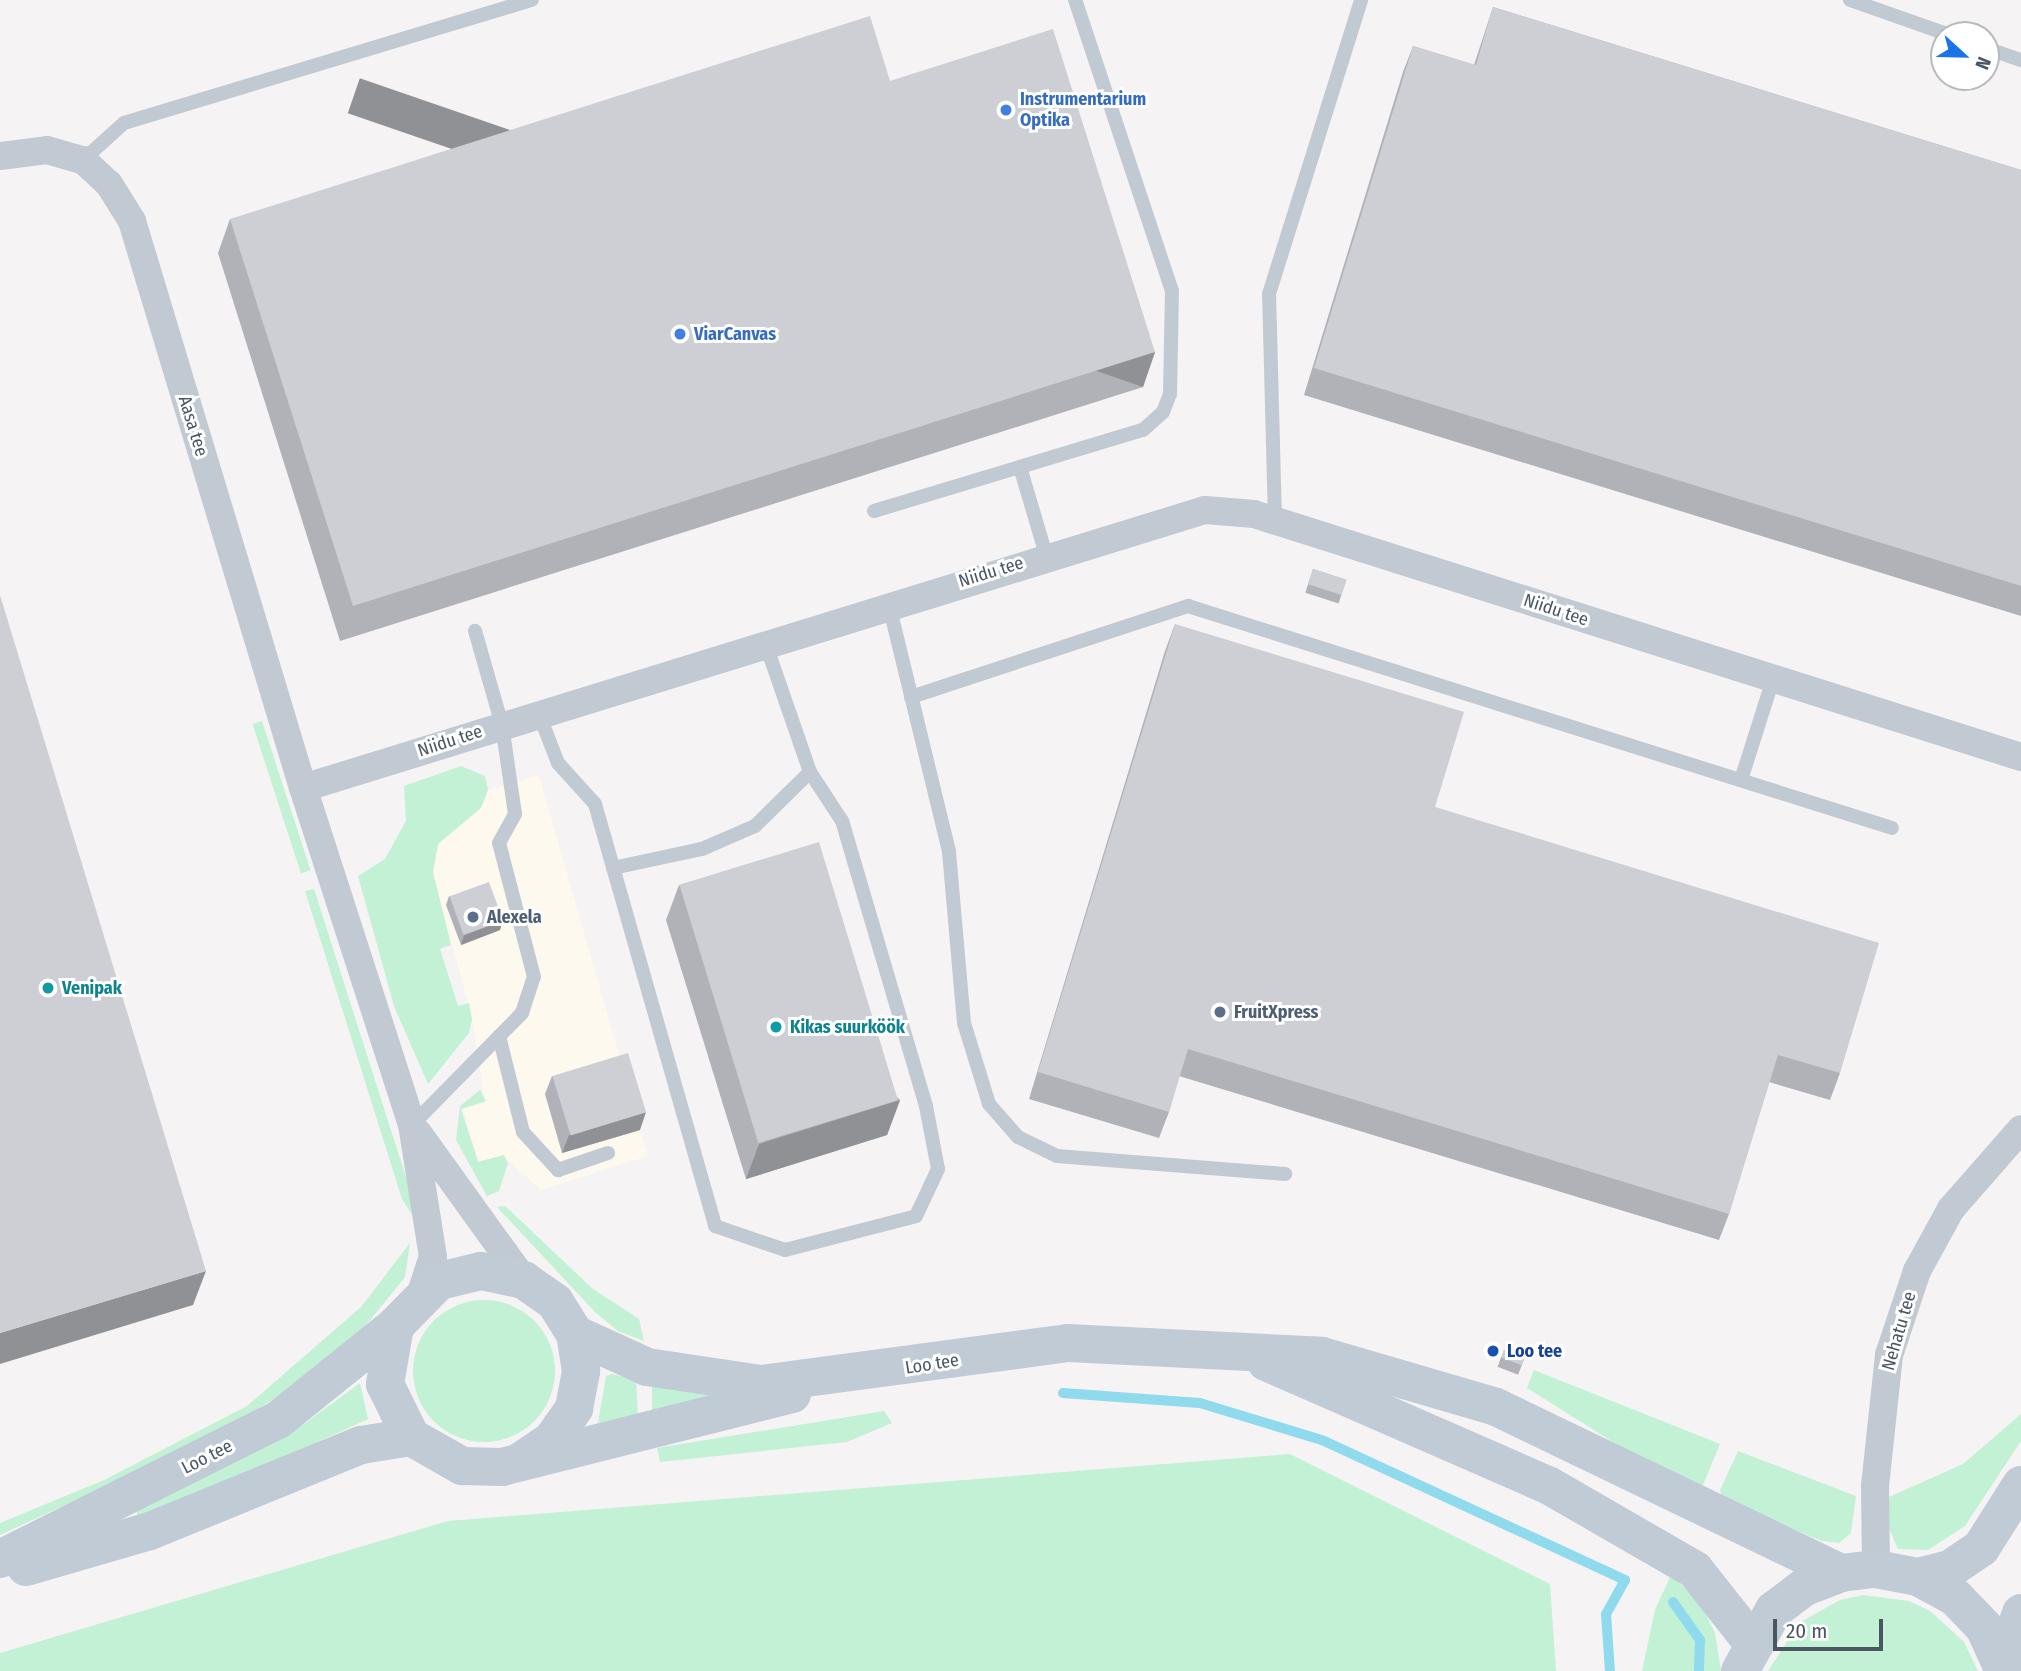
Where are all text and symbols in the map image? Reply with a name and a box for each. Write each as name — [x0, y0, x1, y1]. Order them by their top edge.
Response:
north arrow — [1930, 21, 2000, 91]
text: N — [1970, 54, 1996, 73]
place label: Instrumentarium Optika — [1020, 89, 1146, 132]
marker: Instrumentarium Optika — [998, 102, 1014, 118]
place label: ViarCanvas — [694, 323, 776, 345]
marker: ViarCanvas — [672, 326, 688, 342]
street label: Aasa tee — [174, 393, 212, 459]
street label: Niidu tee — [956, 552, 1026, 592]
street label: Niidu tee — [1521, 589, 1591, 631]
street label: Niidu tee — [415, 720, 485, 762]
place label: Alexela — [487, 906, 542, 928]
marker: Alexela — [465, 909, 481, 925]
place label: Venipak — [62, 977, 122, 999]
marker: Venipak — [40, 980, 56, 996]
place label: FruitXpress — [1234, 1001, 1318, 1023]
marker: FruitXpress — [1212, 1004, 1228, 1020]
place label: Kikas suurköök — [790, 1016, 905, 1038]
marker: Kikas suurköök — [768, 1019, 784, 1035]
street label: Nehatu tee — [1877, 1289, 1921, 1373]
place label: Loo tee — [1507, 1340, 1562, 1362]
marker: Loo tee — [1485, 1343, 1501, 1359]
street label: Loo tee — [904, 1349, 960, 1379]
street label: Loo tee — [178, 1435, 236, 1479]
scale bar — [1776, 1604, 1886, 1648]
text: 20 m — [1786, 1618, 1827, 1644]

